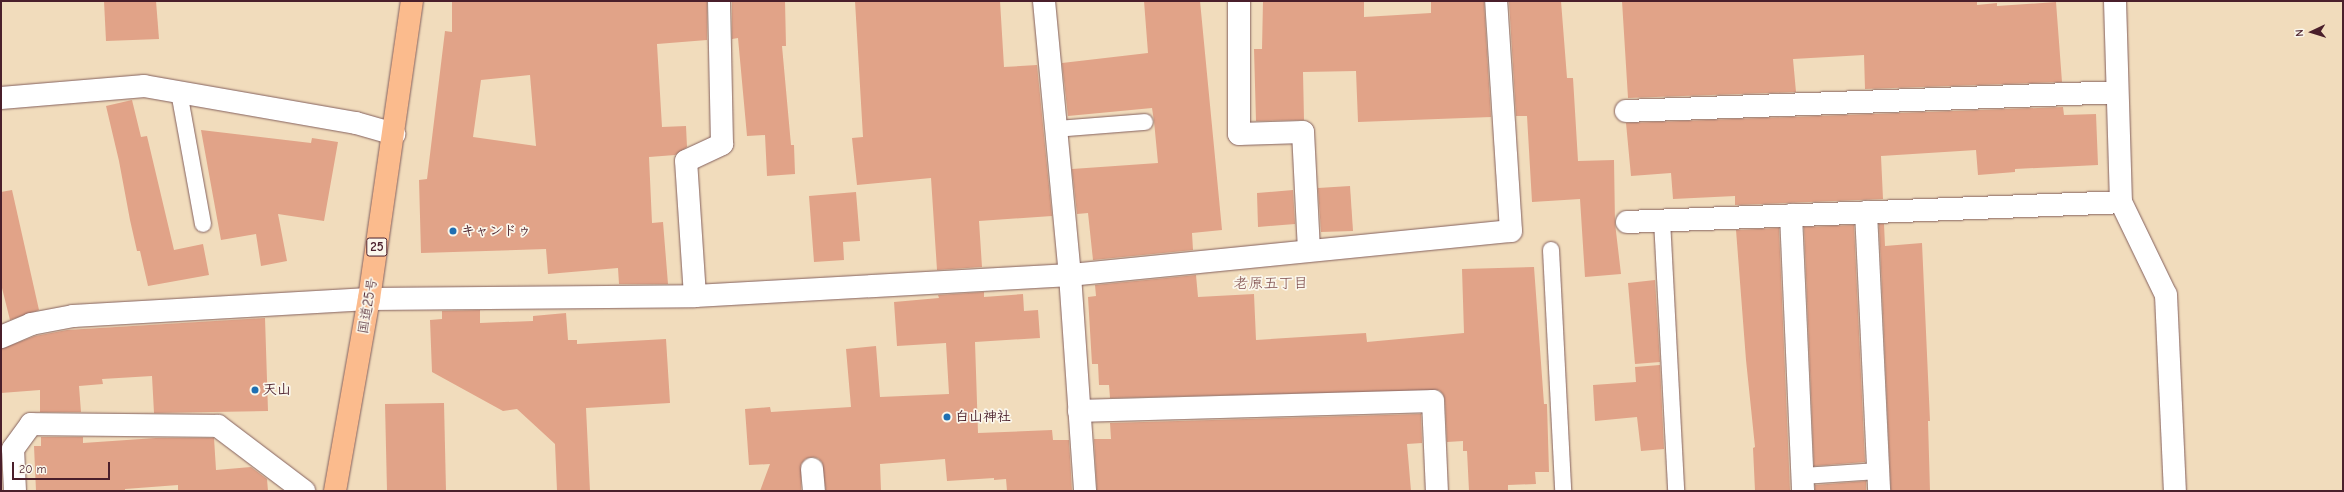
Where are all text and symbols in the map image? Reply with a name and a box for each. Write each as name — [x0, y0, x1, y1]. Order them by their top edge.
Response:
north arrow — [2292, 12, 2332, 52]
text: N — [2293, 29, 2306, 37]
place label: キャンドゥ — [461, 223, 531, 239]
marker: キャンドゥ — [448, 226, 458, 236]
road number: 25 — [366, 236, 388, 258]
district label: 老原五丁目 — [1234, 275, 1308, 293]
street label: 国道25号 — [355, 277, 381, 335]
place label: 天山 — [263, 382, 291, 398]
marker: 天山 — [250, 385, 260, 395]
place label: 白山神社 — [955, 409, 1011, 425]
marker: 白山神社 — [942, 412, 952, 422]
scale bar — [14, 454, 112, 480]
text: 20 m — [19, 462, 47, 476]

